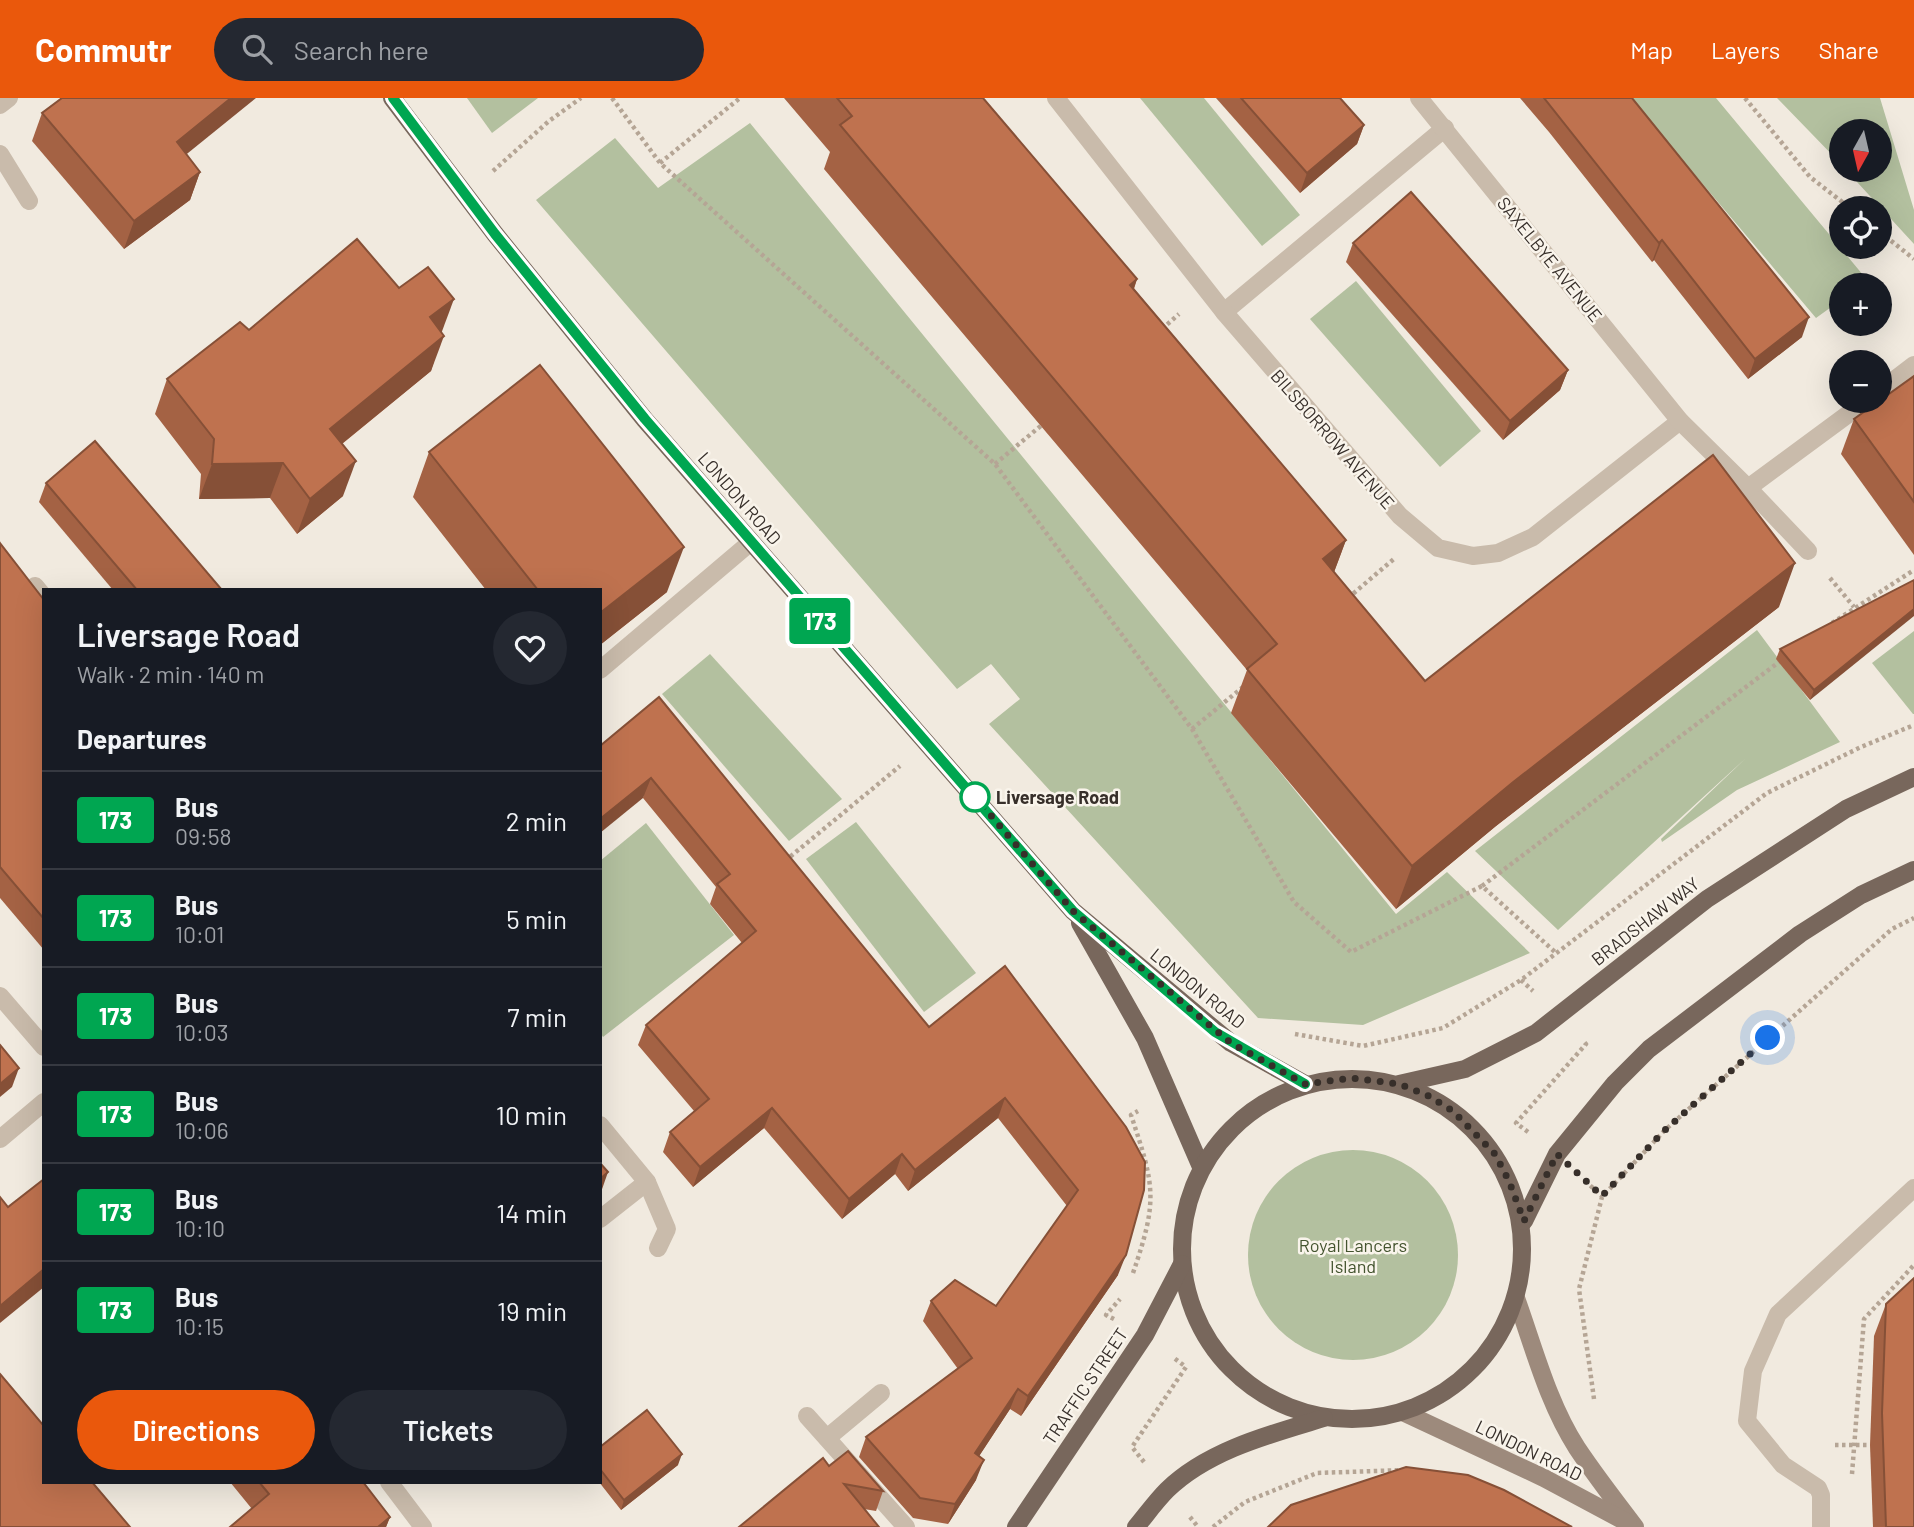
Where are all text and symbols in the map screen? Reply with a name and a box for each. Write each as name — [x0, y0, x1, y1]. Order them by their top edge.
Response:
search box — [214, 18, 704, 81]
text: Commutr — [35, 29, 172, 69]
icon: search — [238, 30, 276, 68]
text: Search here — [294, 34, 429, 65]
text: Map — [1630, 35, 1673, 64]
text: Layers — [1711, 35, 1780, 64]
text: Share — [1818, 35, 1879, 64]
north arrow — [1829, 119, 1892, 182]
map controls — [1829, 119, 1892, 413]
street label: SAXELBYE AVENUE — [1493, 192, 1607, 326]
button: locate — [1829, 196, 1892, 259]
button: + — [1829, 273, 1892, 336]
button: − — [1829, 350, 1892, 413]
street label: BILSBORROW AVENUE — [1266, 365, 1400, 513]
street label: LONDON ROAD — [694, 447, 786, 549]
line badge: 173 — [780, 598, 860, 644]
text: 173 — [803, 606, 837, 635]
button: heart — [493, 611, 567, 685]
text: Liversage Road — [77, 614, 300, 654]
text: Walk · 2 min · 140 m — [77, 660, 264, 688]
text: Departures — [77, 723, 207, 754]
marker: Liversage Road — [960, 782, 990, 812]
place label: Liversage Road — [996, 786, 1119, 808]
text: Bus — [175, 791, 218, 822]
text: 173 — [99, 805, 132, 834]
text: 2 min — [506, 805, 567, 836]
text: 09:58 — [175, 822, 232, 850]
street label: BRADSHAW WAY — [1587, 872, 1703, 970]
text: Bus — [175, 889, 218, 920]
text: 173 — [99, 903, 132, 932]
text: 5 min — [506, 903, 567, 934]
text: 10:01 — [175, 920, 224, 948]
street label: LONDON ROAD — [1146, 943, 1250, 1033]
text: Bus — [175, 987, 218, 1018]
text: 173 — [99, 1001, 132, 1030]
text: 7 min — [507, 1001, 567, 1032]
text: 10:03 — [175, 1018, 229, 1046]
your location — [1750, 1020, 1785, 1055]
text: Bus — [175, 1085, 218, 1116]
text: 173 — [99, 1099, 132, 1128]
text: 10 min — [496, 1099, 567, 1130]
text: 10:06 — [175, 1116, 229, 1144]
text: Bus — [175, 1183, 218, 1214]
text: 173 — [99, 1197, 132, 1226]
text: 14 min — [496, 1197, 567, 1228]
text: 10:10 — [175, 1214, 225, 1242]
park label: Royal Lancers Island — [1299, 1234, 1407, 1277]
text: Bus — [175, 1281, 218, 1312]
text: 173 — [99, 1295, 132, 1324]
text: 19 min — [497, 1295, 567, 1326]
text: 10:15 — [175, 1312, 224, 1340]
street label: TRAFFIC STREET — [1038, 1324, 1132, 1448]
button: Directions — [77, 1390, 315, 1470]
button: Tickets — [329, 1390, 567, 1470]
street label: LONDON ROAD — [1472, 1415, 1586, 1485]

